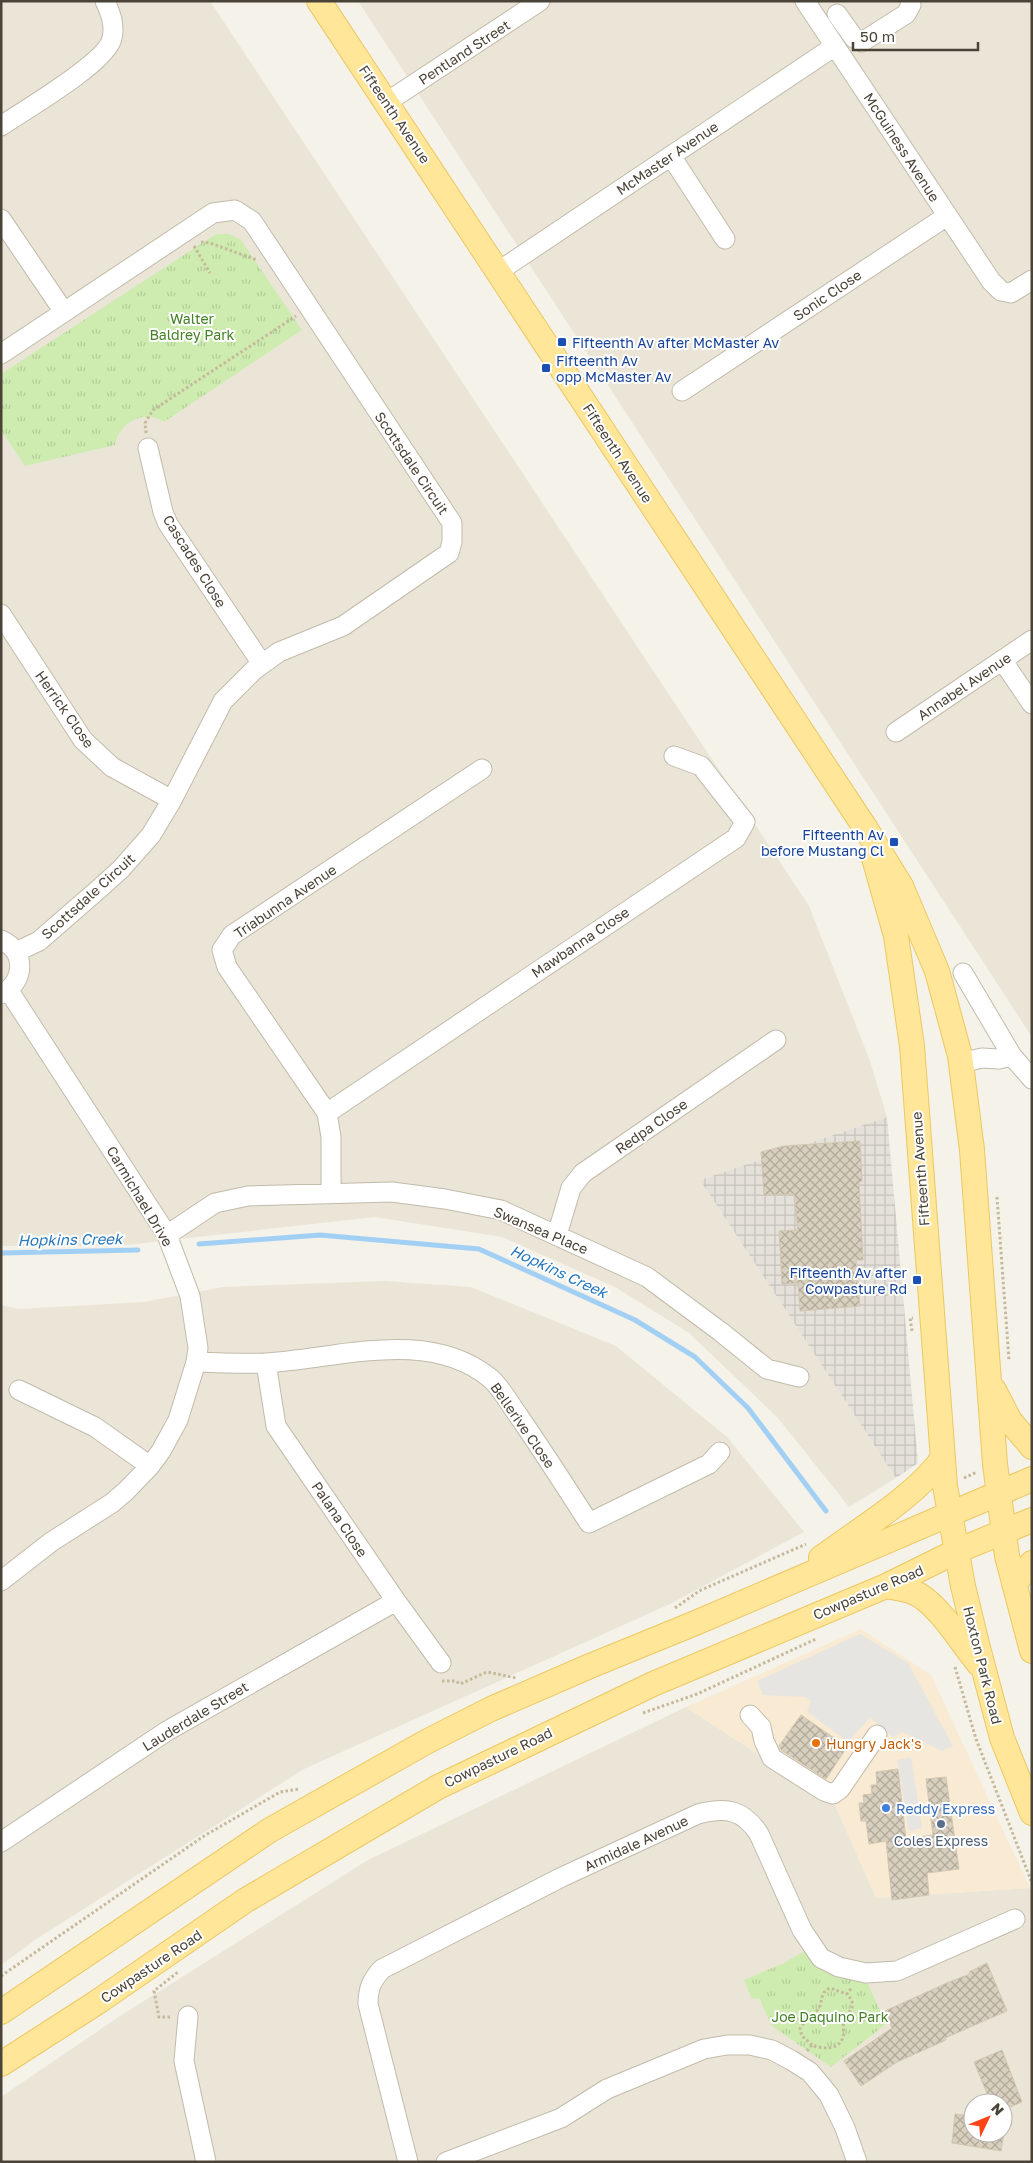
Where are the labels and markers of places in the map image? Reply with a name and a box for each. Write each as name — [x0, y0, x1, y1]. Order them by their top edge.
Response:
place label: Fifteenth Av after McMaster Av — [572, 334, 779, 351]
marker: Fifteenth Av after McMaster Av — [556, 336, 568, 348]
place label: Fifteenth Av opp McMaster Av — [556, 352, 671, 385]
marker: Fifteenth Av opp McMaster Av — [540, 362, 552, 374]
place label: Fifteenth Av before Mustang Cl — [761, 826, 884, 859]
marker: Fifteenth Av before Mustang Cl — [888, 836, 900, 848]
place label: Fifteenth Av after Cowpasture Rd — [789, 1264, 908, 1297]
marker: Fifteenth Av after Cowpasture Rd — [911, 1274, 923, 1286]
place label: Hungry Jack's — [826, 1735, 922, 1752]
marker: Hungry Jack's — [810, 1737, 822, 1749]
place label: Reddy Express — [896, 1800, 995, 1817]
marker: Reddy Express — [880, 1802, 892, 1814]
marker: Coles Express — [935, 1818, 947, 1830]
place label: Coles Express — [894, 1832, 988, 1849]

